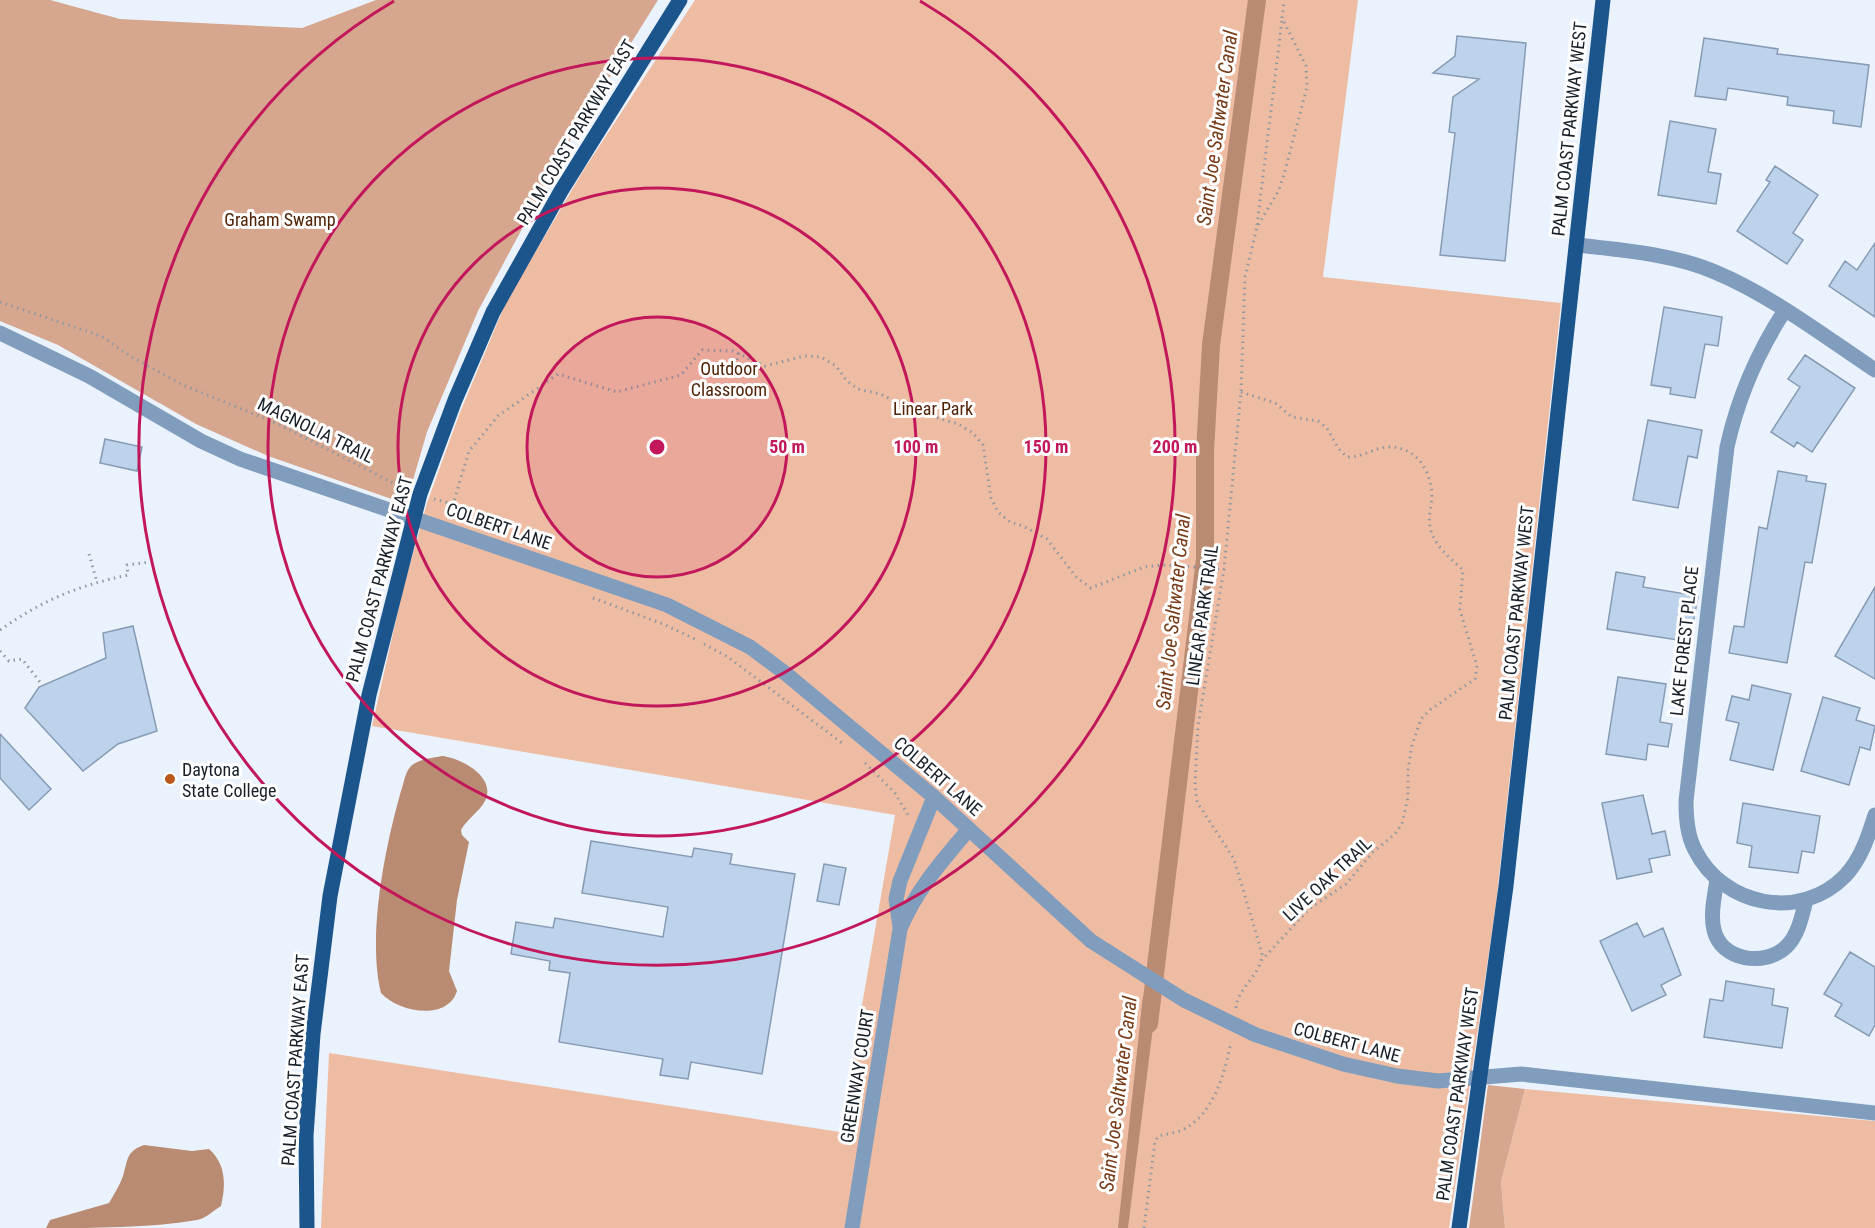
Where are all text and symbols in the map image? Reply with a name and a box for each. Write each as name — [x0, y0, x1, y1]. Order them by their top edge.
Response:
street label: PALM COAST PARKWAY WEST — [1547, 21, 1591, 237]
water label: Saint Joe Saltwater Canal — [1191, 29, 1243, 227]
street label: PALM COAST PARKWAY EAST — [512, 36, 640, 228]
park label: Graham Swamp — [224, 209, 336, 230]
park label: Outdoor Classroom — [691, 358, 767, 400]
street label: MAGNOLIA TRAIL — [255, 393, 378, 467]
park label: Linear Park — [893, 398, 973, 419]
text: 50 m — [769, 436, 805, 457]
text: 100 m — [894, 436, 938, 457]
text: 150 m — [1024, 436, 1068, 457]
text: 200 m — [1153, 436, 1197, 457]
centre of rings — [647, 437, 667, 457]
street label: PALM COAST PARKWAY EAST — [341, 474, 417, 684]
street label: COLBERT LANE — [444, 498, 554, 554]
street label: PALM COAST PARKWAY WEST — [1494, 505, 1538, 721]
water label: Saint Joe Saltwater Canal — [1151, 513, 1195, 711]
street label: LINEAR PARK TRAIL — [1182, 543, 1222, 687]
street label: LAKE FOREST PLACE — [1666, 565, 1702, 717]
street label: COLBERT LANE — [890, 732, 986, 820]
place label: Daytona State College — [182, 759, 276, 801]
marker: Daytona State College — [163, 772, 177, 786]
street label: LIVE OAK TRAIL — [1278, 832, 1376, 925]
street label: PALM COAST PARKWAY EAST — [277, 953, 313, 1167]
street label: PALM COAST PARKWAY WEST — [1432, 986, 1482, 1202]
water label: Saint Joe Saltwater Canal — [1094, 995, 1142, 1193]
street label: GREENWAY COURT — [836, 1008, 878, 1144]
street label: COLBERT LANE — [1291, 1018, 1403, 1066]

